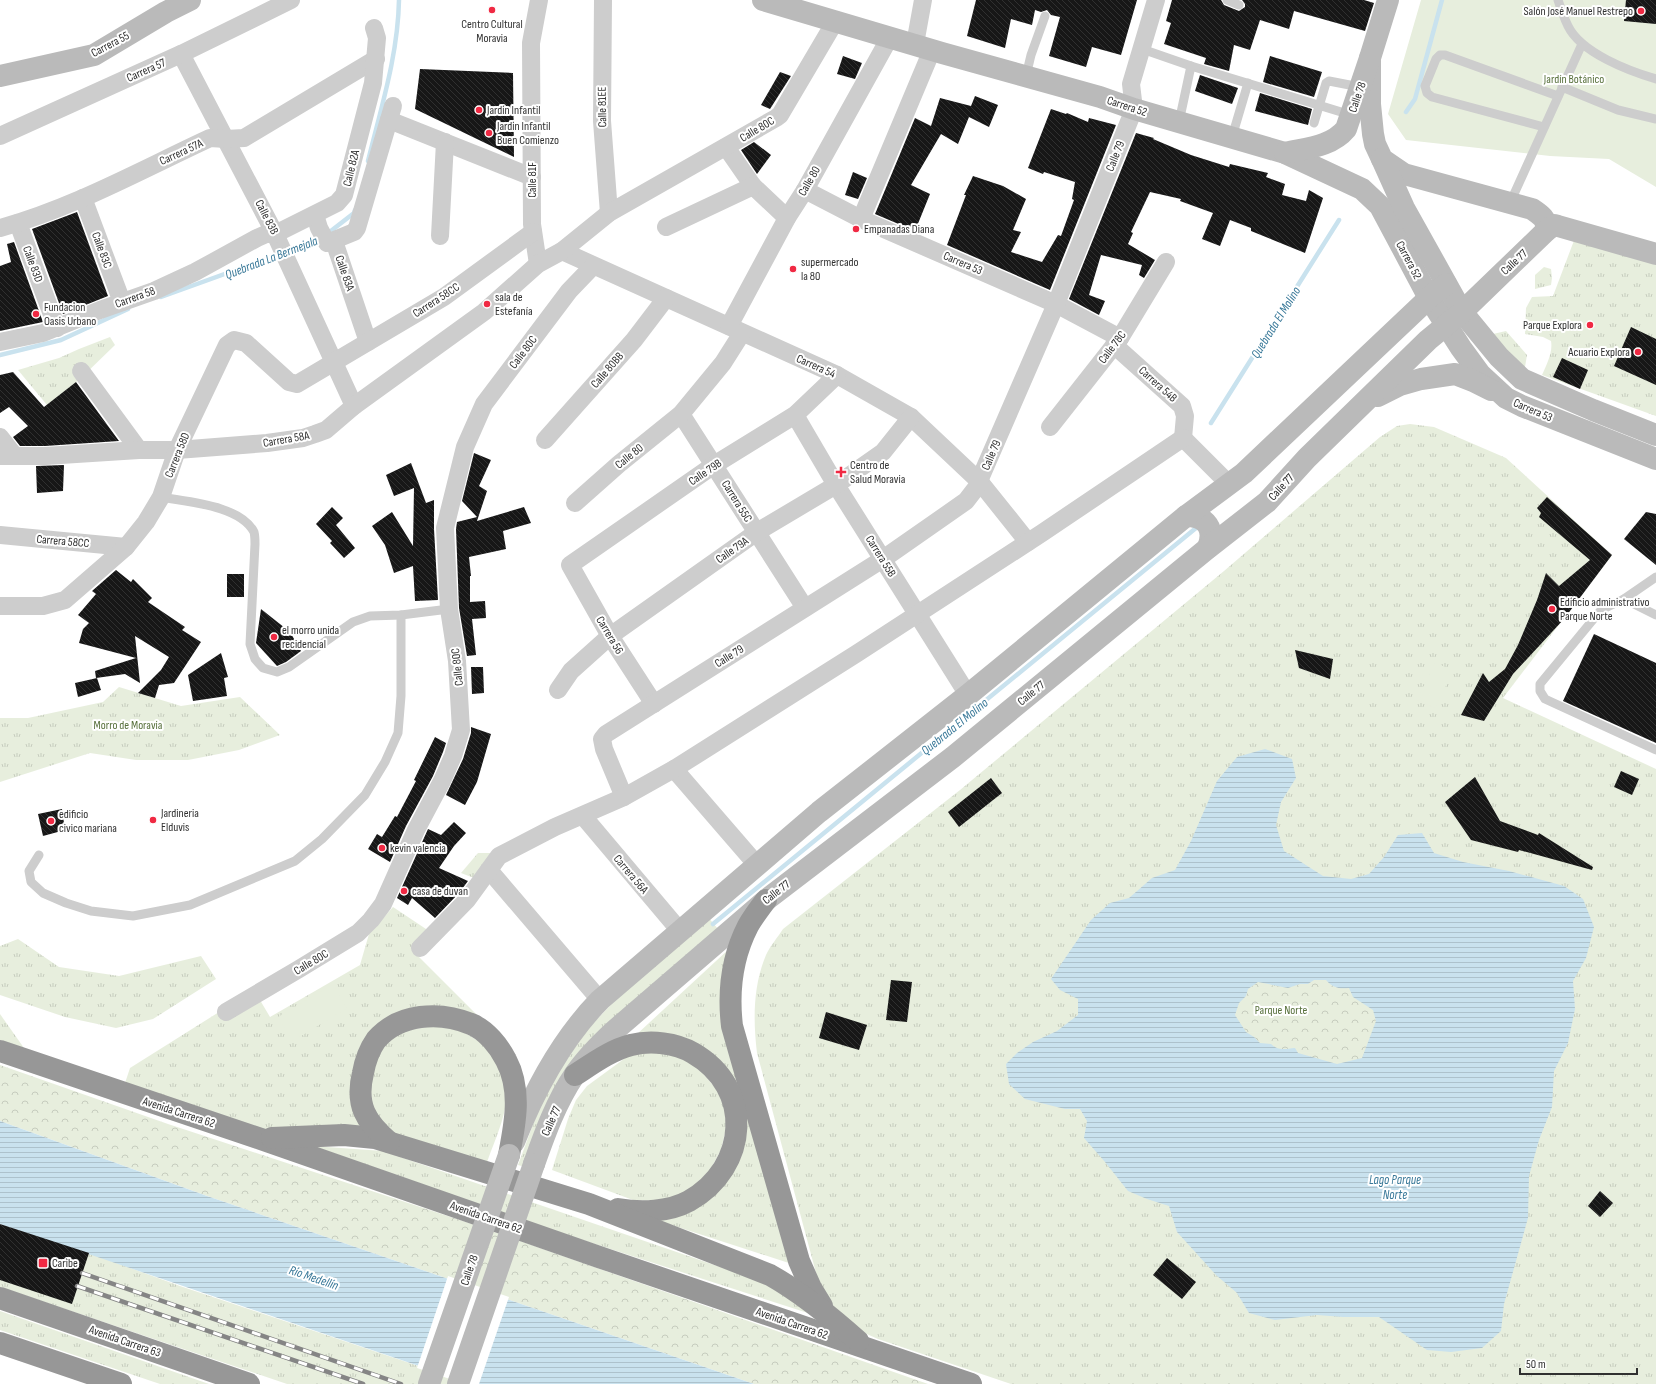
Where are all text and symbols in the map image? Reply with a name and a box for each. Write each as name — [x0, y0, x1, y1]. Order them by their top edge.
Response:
place label: Salón José Manuel Restrepo — [1523, 4, 1633, 19]
marker: Centro Cultural Moravia — [487, 5, 497, 15]
marker: Salón José Manuel Restrepo — [1636, 6, 1646, 16]
place label: Centro Cultural Moravia — [461, 17, 523, 46]
street label: Carrera 55 — [89, 28, 132, 61]
street label: Carrera 57 — [124, 55, 168, 86]
park label: Jardín Botánico — [1543, 72, 1604, 87]
street label: Calle 78 — [1345, 80, 1370, 114]
street label: Calle 81EE — [595, 86, 610, 128]
street label: Carrera 52 — [1105, 93, 1149, 120]
place label: Jardin Infantil — [486, 103, 540, 118]
marker: Jardin Infantil — [474, 105, 484, 115]
street label: Calle 80C — [737, 113, 777, 146]
place label: Jardin Infantil Buen Comienzo — [496, 119, 559, 148]
marker: Jardin Infantil Buen Comienzo — [484, 128, 494, 138]
street label: Carrera 57A — [157, 136, 206, 169]
street label: Calle 79 — [1103, 139, 1128, 174]
street label: Calle 82A — [340, 148, 363, 188]
street label: Calle 81F — [525, 162, 540, 198]
street label: Calle 80 — [795, 164, 824, 199]
street label: Calle 83B — [251, 197, 282, 237]
place label: Empanadas Diana — [864, 222, 935, 237]
marker: Empanadas Diana — [851, 224, 861, 234]
street label: Calle 83C — [88, 230, 115, 271]
water label: Quebrada La Bermejala — [223, 233, 321, 283]
street label: Carrera 52 — [1392, 238, 1425, 282]
street label: Calle 83D — [19, 244, 46, 284]
street label: Calle 77 — [1498, 246, 1531, 278]
street label: Carrera 53 — [941, 248, 985, 278]
street label: Calle 83A — [331, 253, 358, 294]
place label: supermercado la 80 — [801, 255, 859, 284]
marker: supermercado la 80 — [788, 264, 798, 274]
street label: Carrera 58CC — [410, 280, 463, 321]
street label: Carrera 58 — [113, 283, 157, 312]
water label: Quebrada El Molino — [1247, 283, 1305, 361]
place label: sala de Estefanía — [495, 290, 533, 319]
marker: sala de Estefanía — [482, 299, 492, 309]
place label: Fundacion Oasis Urbano — [44, 300, 96, 329]
marker: Fundacion Oasis Urbano — [31, 309, 41, 319]
place label: Parque Explora — [1523, 318, 1582, 333]
marker: Parque Explora — [1585, 320, 1595, 330]
street label: Calle 78C — [1095, 328, 1130, 367]
street label: Calle 80C — [506, 333, 541, 372]
place label: Acuario Explora — [1567, 345, 1630, 360]
marker: Acuario Explora — [1633, 347, 1643, 357]
street label: Calle 80BB — [588, 349, 627, 391]
street label: Carrera 54 — [794, 351, 838, 382]
street label: Carrera 54B — [1135, 363, 1180, 406]
street label: Carrera 53 — [1511, 395, 1555, 425]
street label: Carrera 58A — [262, 428, 311, 451]
street label: Carrera 58D — [162, 430, 193, 480]
street label: Calle 79 — [978, 438, 1005, 473]
street label: Calle 80 — [612, 440, 646, 472]
street label: Calle 79B — [686, 456, 725, 489]
place label: Centro de Salud Moravia — [850, 458, 906, 487]
marker: Centro de Salud Moravia — [835, 466, 847, 478]
street label: Calle 77 — [1265, 471, 1297, 504]
street label: Carrera 55C — [718, 477, 755, 525]
street label: Carrera 58CC — [36, 532, 90, 551]
street label: Calle 79A — [713, 533, 752, 567]
street label: Carrera 55B — [862, 533, 899, 580]
place label: Edificio administrativo Parque Norte — [1560, 595, 1649, 624]
marker: Edificio administrativo Parque Norte — [1547, 604, 1557, 614]
street label: Carrera 56 — [592, 614, 627, 657]
place label: el morro unida recidencial — [282, 623, 340, 652]
marker: el morro unida recidencial — [269, 632, 279, 642]
street label: Calle 79 — [712, 642, 747, 671]
street label: Calle 80C — [448, 647, 467, 687]
street label: Calle 77 — [1015, 678, 1048, 709]
water label: Quebrada El Molino — [918, 694, 992, 759]
park label: Morro de Moravia — [94, 718, 163, 733]
place label: Jardineria Elduvis — [160, 806, 199, 835]
place label: edificio civico mariana — [59, 807, 117, 836]
marker: Jardineria Elduvis — [148, 815, 158, 825]
marker: edificio civico mariana — [46, 816, 56, 826]
place label: kevin valencia — [390, 841, 446, 856]
marker: kevin valencia — [377, 843, 387, 853]
street label: Carrera 56A — [610, 852, 652, 898]
street label: Calle 77 — [759, 877, 793, 908]
place label: casa de duvan — [412, 884, 468, 899]
marker: casa de duvan — [399, 886, 409, 896]
street label: Calle 80C — [291, 946, 331, 979]
park label: Parque Norte — [1255, 1003, 1307, 1018]
street label: Avenida Carrera 62 — [140, 1093, 217, 1131]
street label: Calle 77 — [538, 1104, 565, 1138]
water label: Lago Parque Norte — [1369, 1172, 1421, 1203]
street label: Avenida Carrera 62 — [447, 1198, 524, 1237]
street label: Calle 78 — [457, 1253, 482, 1287]
place label: Caribe — [52, 1256, 78, 1271]
marker: Caribe — [37, 1257, 49, 1269]
water label: Río Medellín — [287, 1262, 341, 1294]
street label: Avenida Carrera 62 — [753, 1304, 830, 1343]
street label: Avenida Carrera 63 — [86, 1322, 163, 1361]
scale bar — [1520, 1350, 1637, 1376]
text: 50 m — [1526, 1357, 1546, 1372]

